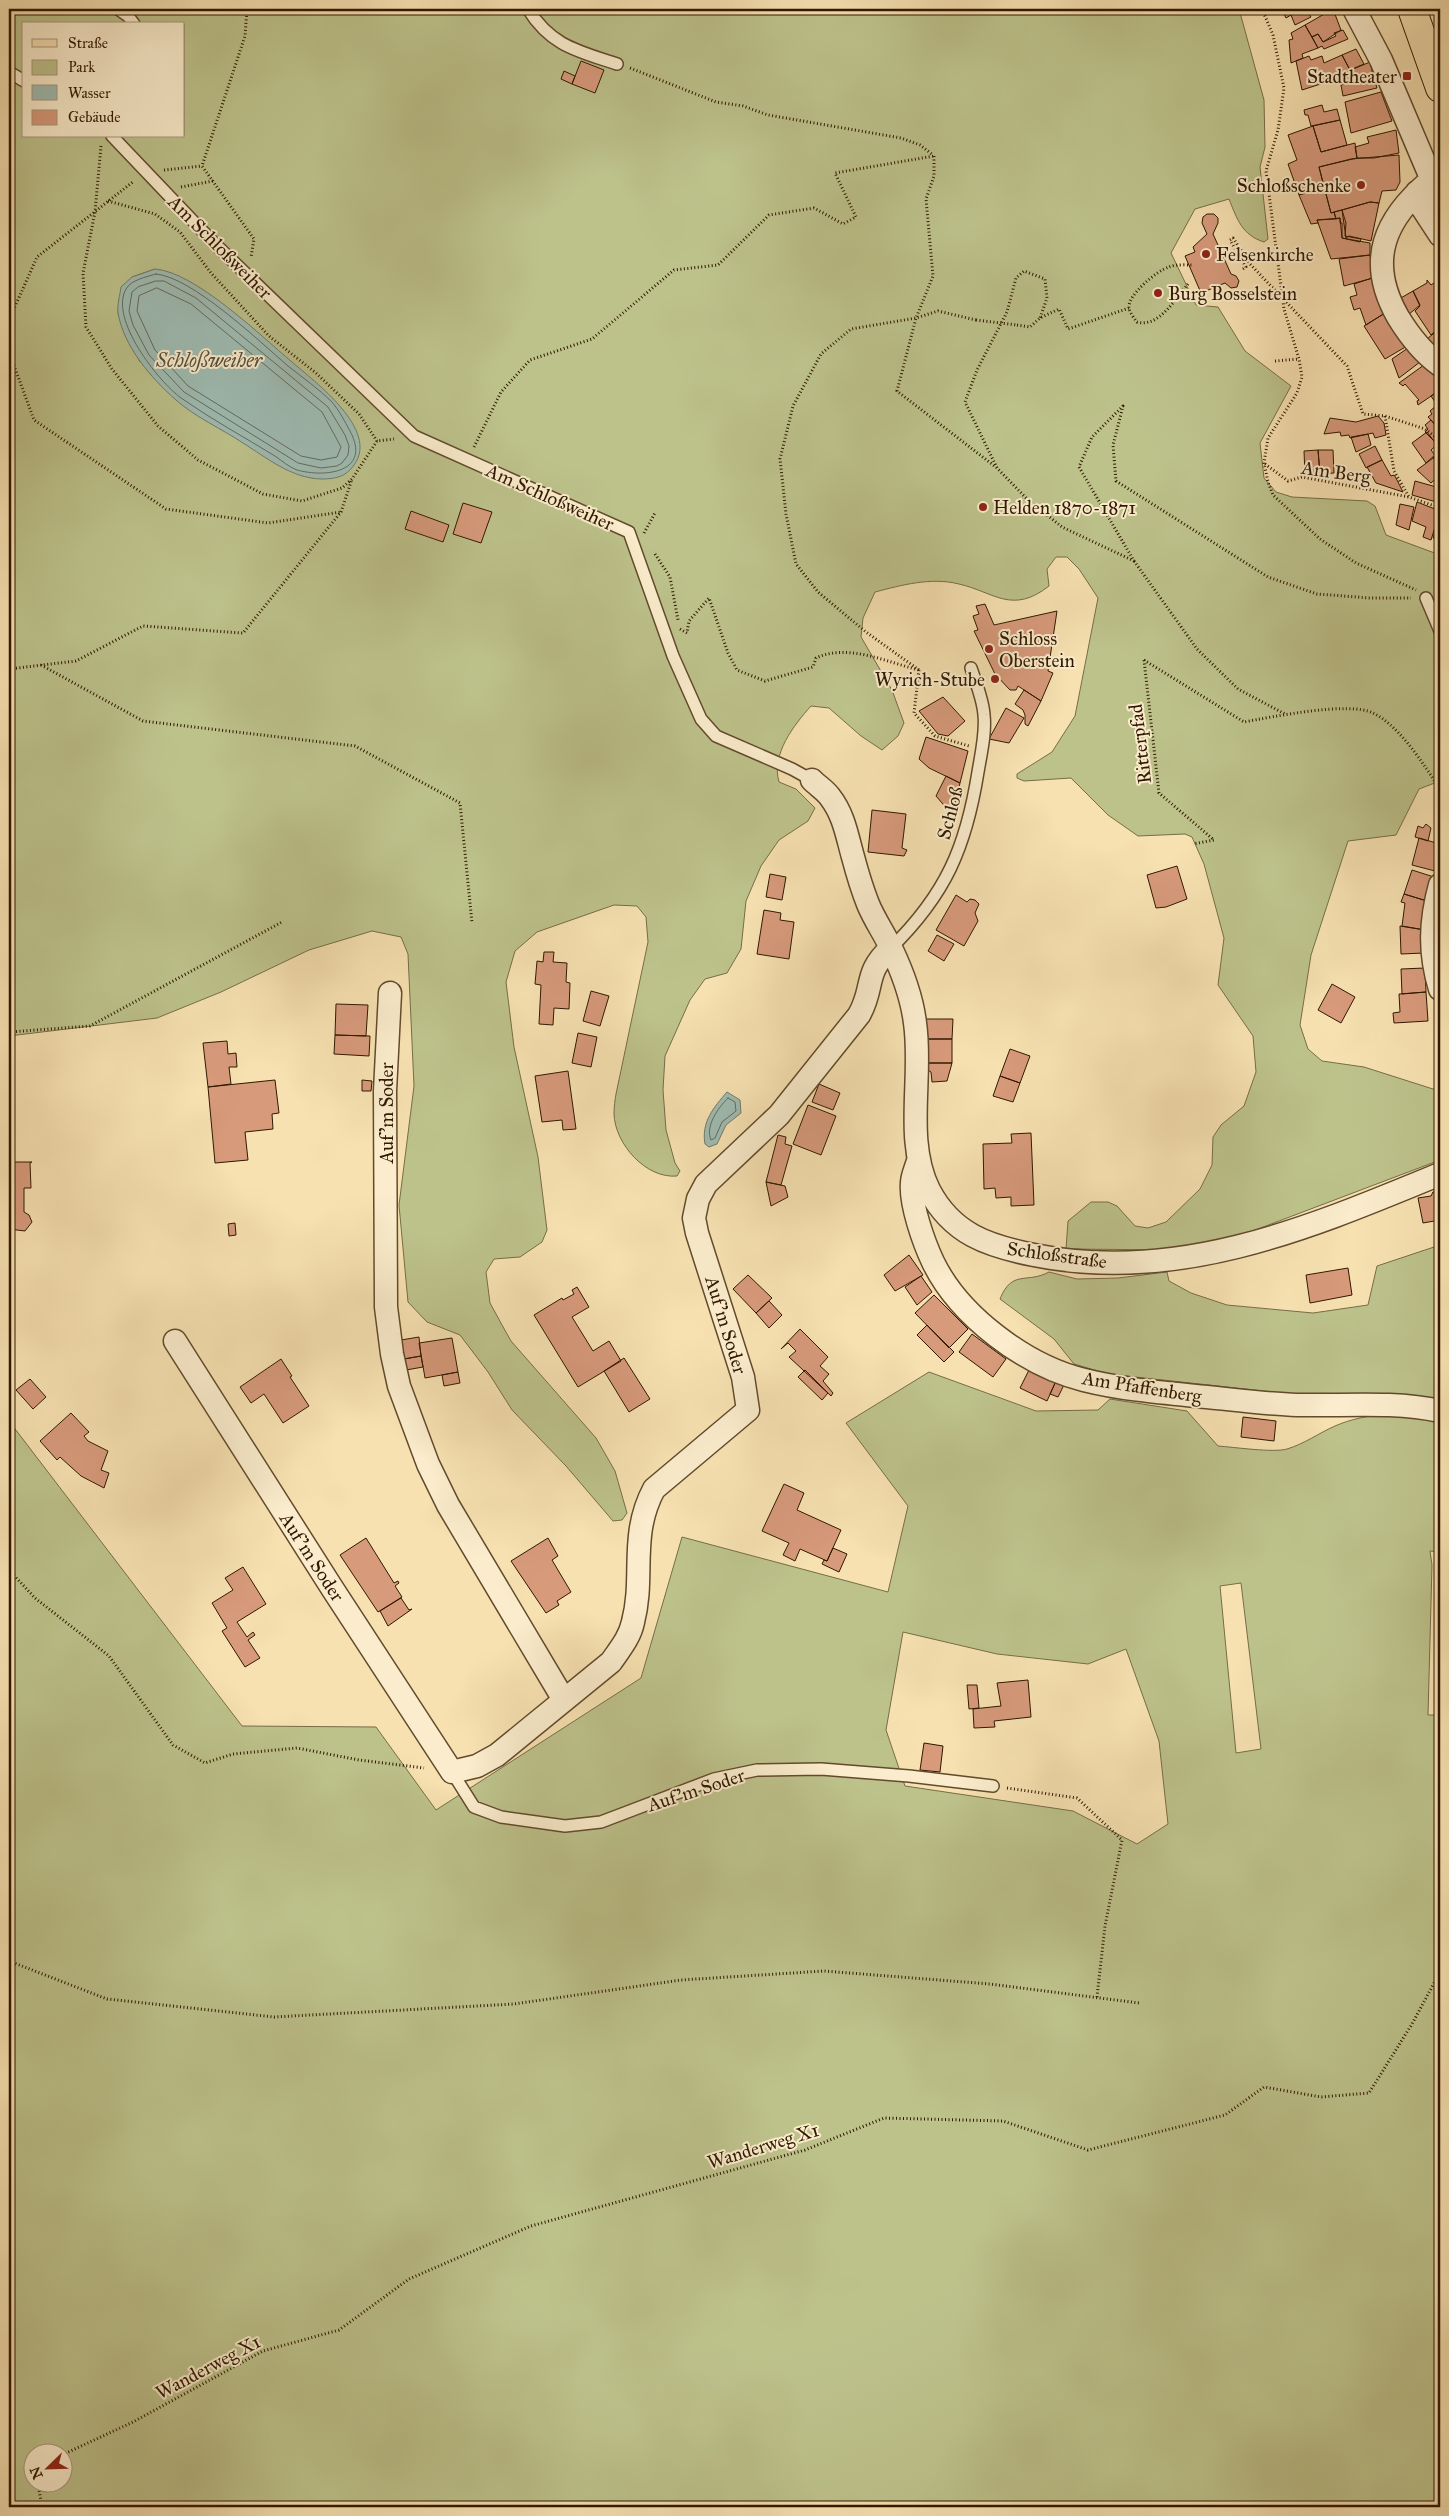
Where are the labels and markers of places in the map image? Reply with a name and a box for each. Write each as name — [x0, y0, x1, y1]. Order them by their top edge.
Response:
place label: Stadtheater — [1307, 65, 1398, 88]
marker: Stadtheater — [1401, 70, 1413, 82]
place label: Schloßschenke — [1237, 174, 1351, 197]
marker: Schloßschenke — [1355, 179, 1367, 191]
place label: Felsenkirche — [1216, 243, 1314, 266]
marker: Felsenkirche — [1200, 248, 1212, 260]
place label: Burg Bosselstein — [1168, 282, 1297, 306]
marker: Burg Bosselstein — [1152, 287, 1164, 299]
place label: Helden 1870-1871 — [993, 496, 1136, 519]
marker: Helden 1870-1871 — [977, 501, 989, 513]
place label: Schloss Oberstein — [999, 627, 1075, 672]
marker: Schloss Oberstein — [983, 643, 995, 655]
place label: Wyrich-Stube — [875, 668, 985, 691]
marker: Wyrich-Stube — [989, 673, 1001, 685]

